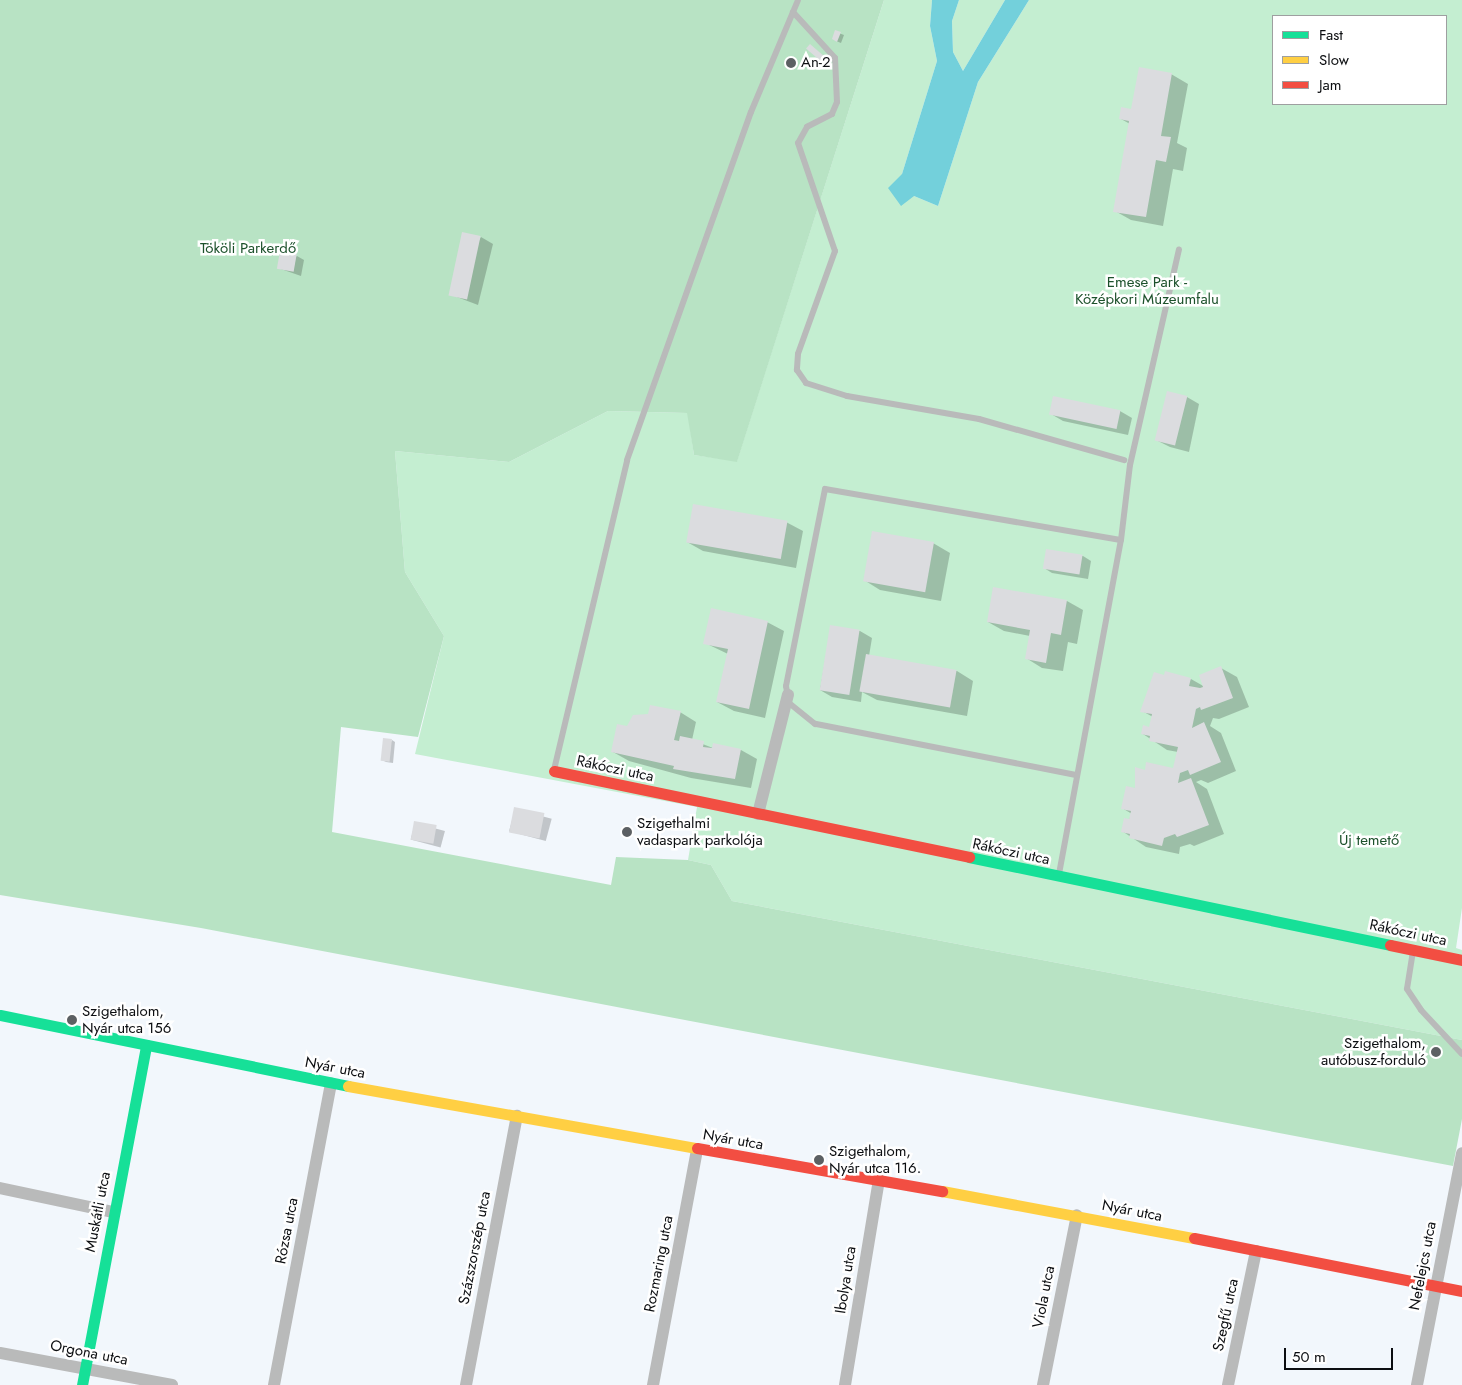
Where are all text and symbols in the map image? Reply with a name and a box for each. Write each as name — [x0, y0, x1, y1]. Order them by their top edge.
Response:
legend — [1272, 15, 1447, 105]
text: Fast — [1319, 24, 1343, 46]
text: Slow — [1319, 49, 1349, 71]
place label: An-2 — [801, 54, 830, 72]
marker: An-2 — [785, 57, 797, 69]
text: Jam — [1319, 74, 1342, 96]
park label: Tököli Parkerdő — [200, 240, 296, 258]
park label: Emese Park - Középkori Múzeumfalu — [1075, 273, 1219, 308]
street label: Rákóczi utca — [575, 752, 655, 786]
place label: Szigethalmi vadaspark parkolója — [637, 814, 763, 849]
marker: Szigethalmi vadaspark parkolója — [621, 826, 633, 838]
park label: Új temető — [1339, 832, 1399, 850]
street label: Rákóczi utca — [971, 835, 1051, 869]
street label: Rákóczi utca — [1368, 916, 1448, 950]
place label: Szigethalom, Nyár utca 156 — [82, 1002, 171, 1037]
marker: Szigethalom, Nyár utca 156 — [66, 1014, 78, 1026]
place label: Szigethalom, autóbusz-forduló — [1321, 1034, 1426, 1069]
marker: Szigethalom, autóbusz-forduló — [1430, 1046, 1442, 1058]
street label: Nyár utca — [303, 1053, 367, 1083]
street label: Nyár utca — [701, 1126, 765, 1154]
place label: Szigethalom, Nyár utca 116. — [829, 1142, 921, 1177]
marker: Szigethalom, Nyár utca 116. — [813, 1154, 825, 1166]
street label: Muskátli utca — [81, 1170, 115, 1254]
street label: Százszorszép utca — [455, 1190, 495, 1306]
street label: Rózsa utca — [272, 1196, 302, 1266]
street label: Nyár utca — [1100, 1196, 1164, 1226]
street label: Rozmaring utca — [641, 1214, 677, 1314]
street label: Nefelejcs utca — [1406, 1220, 1440, 1312]
street label: Ibolya utca — [832, 1245, 860, 1315]
street label: Viola utca — [1029, 1264, 1059, 1330]
street label: Szegfű utca — [1210, 1277, 1242, 1353]
street label: Orgona utca — [49, 1337, 129, 1369]
scale bar — [1287, 1338, 1396, 1370]
text: 50 m — [1292, 1346, 1326, 1368]

